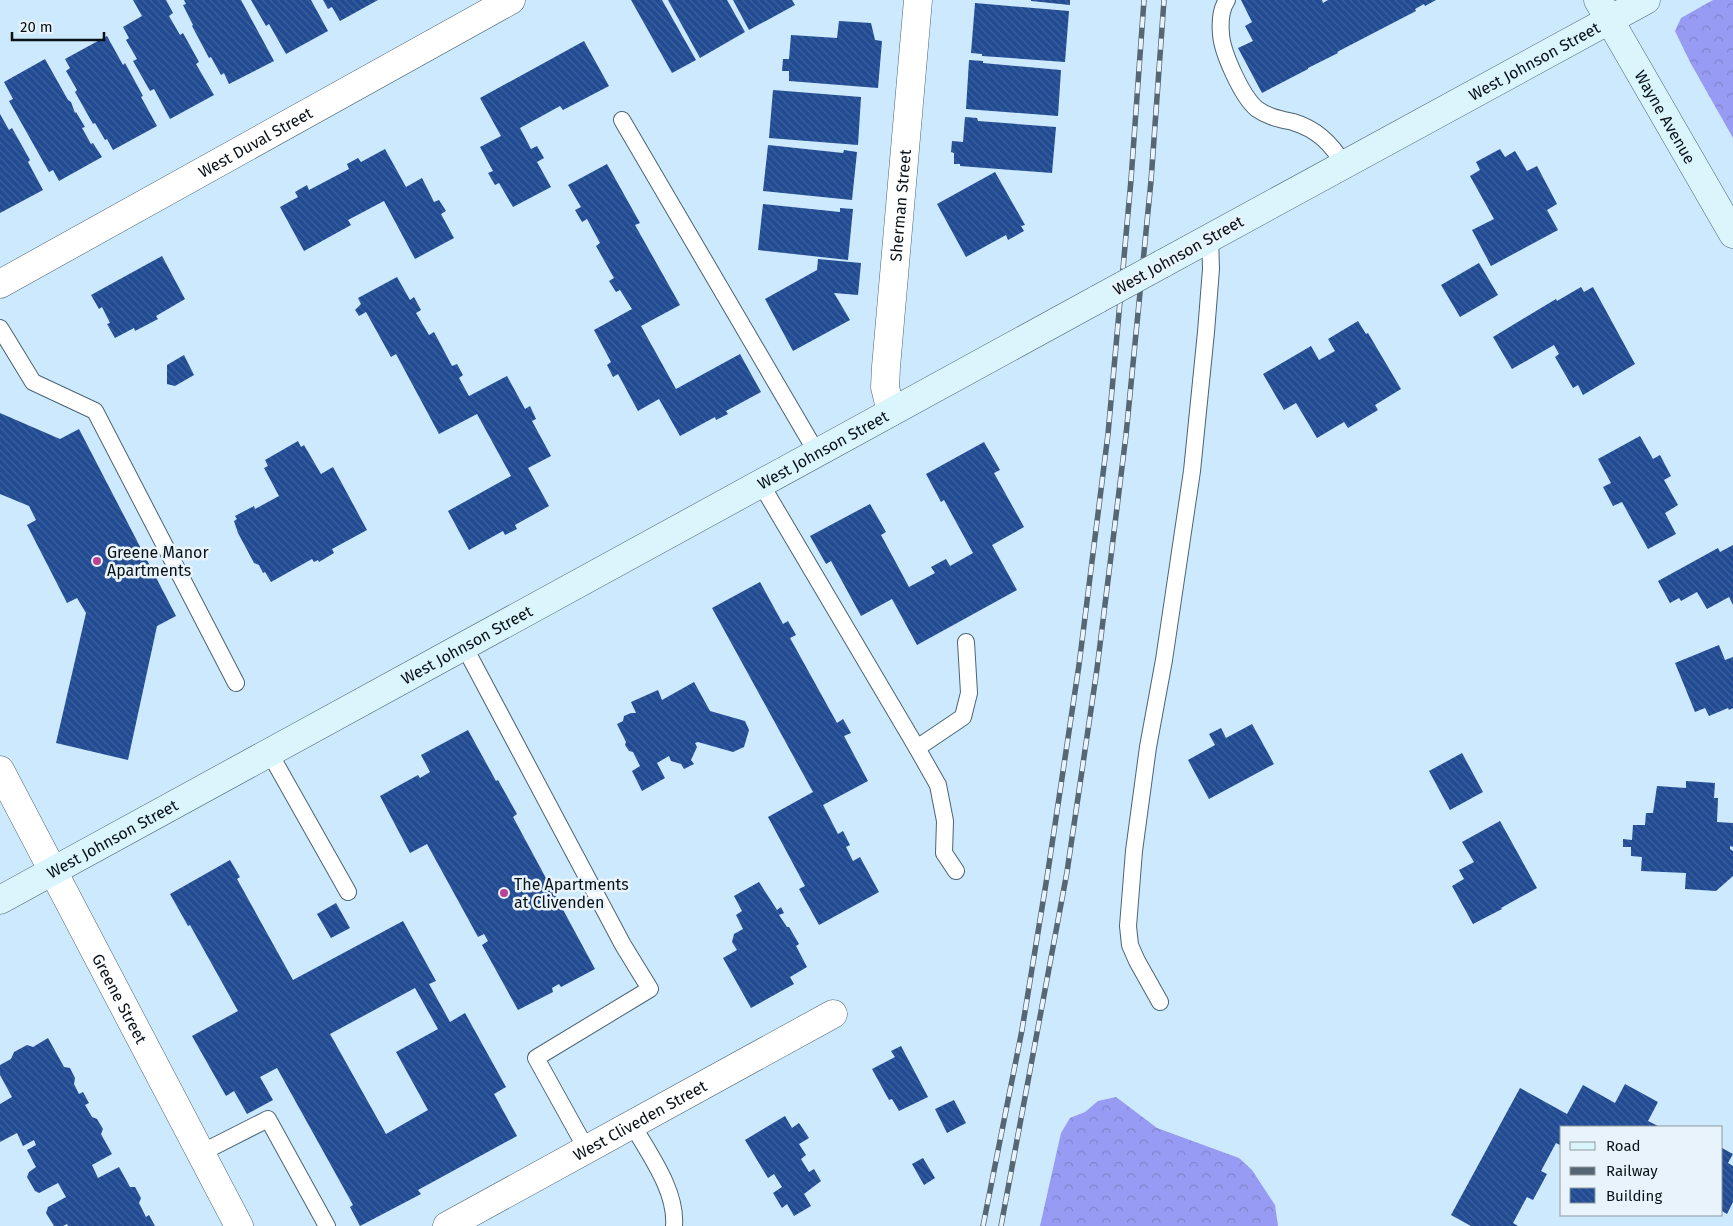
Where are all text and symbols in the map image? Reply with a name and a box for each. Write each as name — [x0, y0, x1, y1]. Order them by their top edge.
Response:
scale bar — [12, 10, 105, 42]
text: 20 m — [20, 18, 53, 36]
street label: West Johnson Street — [1466, 18, 1603, 105]
street label: Wayne Avenue — [1631, 67, 1699, 167]
street label: West Duval Street — [195, 103, 316, 182]
street label: Sherman Street — [886, 148, 915, 262]
street label: West Johnson Street — [1110, 212, 1247, 299]
street label: West Johnson Street — [754, 407, 892, 494]
place label: Greene Manor Apartments — [107, 543, 209, 580]
marker: Greene Manor Apartments — [91, 555, 103, 567]
street label: West Johnson Street — [398, 601, 536, 688]
street label: West Johnson Street — [44, 795, 181, 882]
place label: The Apartments at Clivenden — [514, 875, 629, 912]
marker: The Apartments at Clivenden — [498, 887, 510, 899]
street label: Greene Street — [88, 950, 151, 1047]
street label: West Cliveden Street — [570, 1076, 710, 1165]
legend — [1560, 1126, 1723, 1216]
text: Road — [1606, 1137, 1641, 1155]
text: Railway — [1606, 1162, 1658, 1180]
text: Building — [1606, 1187, 1662, 1205]

